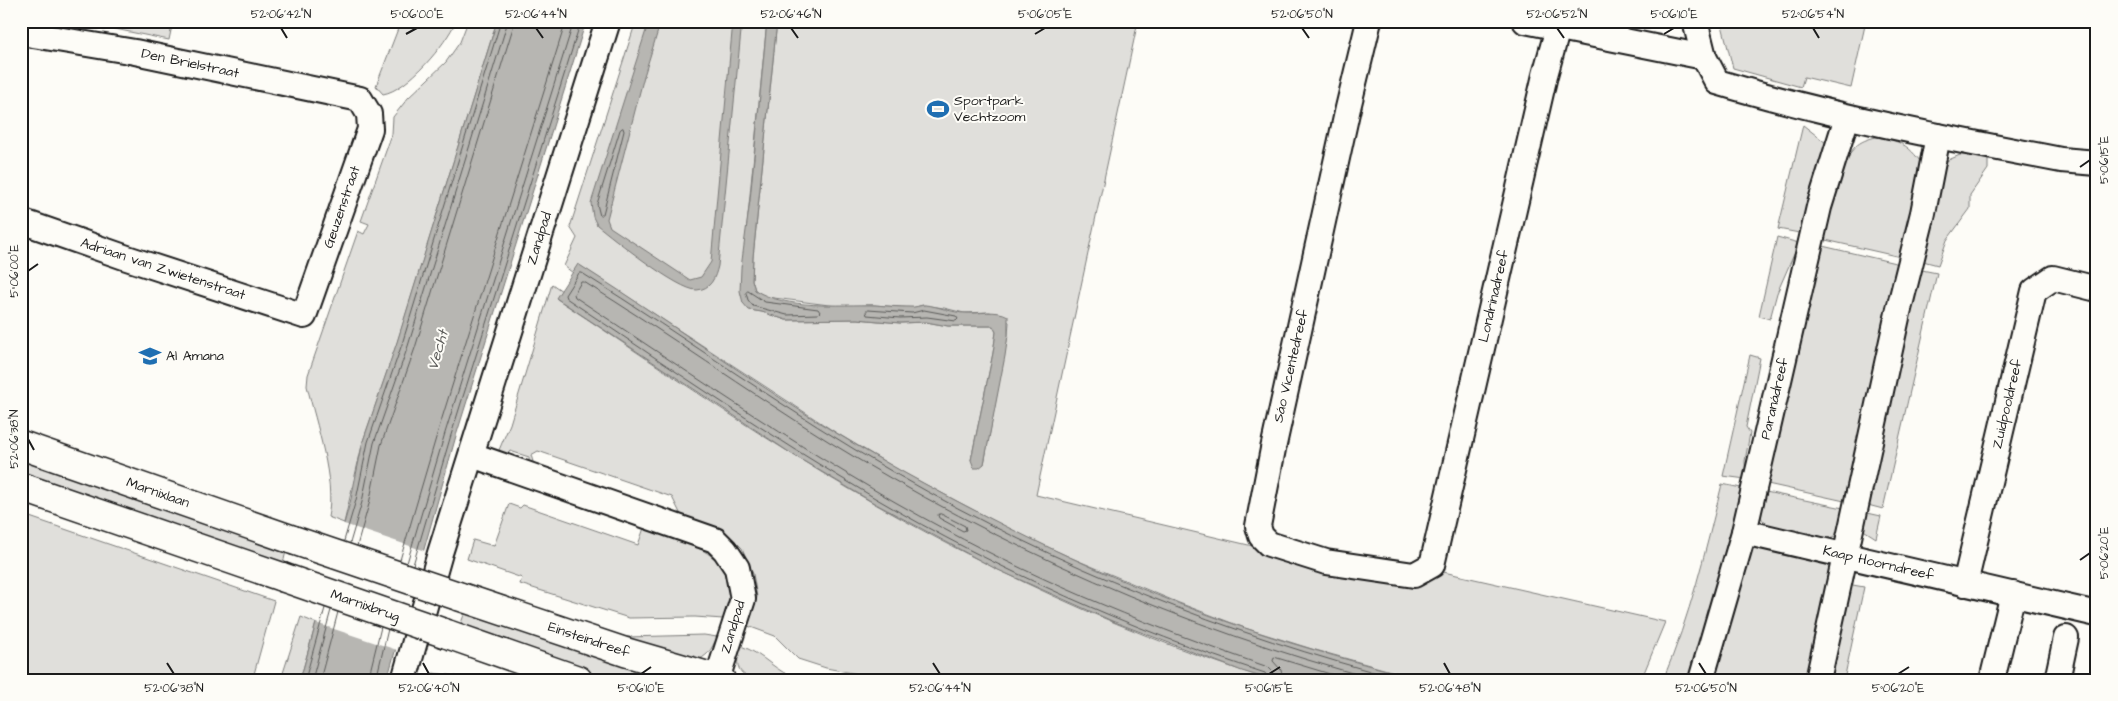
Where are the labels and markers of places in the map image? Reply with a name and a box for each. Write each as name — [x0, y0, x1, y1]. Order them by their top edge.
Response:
place label: Sportpark Vechtzoom — [954, 91, 1025, 127]
sports icon: Sportpark Vechtzoom — [925, 96, 951, 122]
school or university icon: Al Amana — [137, 343, 163, 369]
place label: Al Amana — [166, 346, 224, 366]

